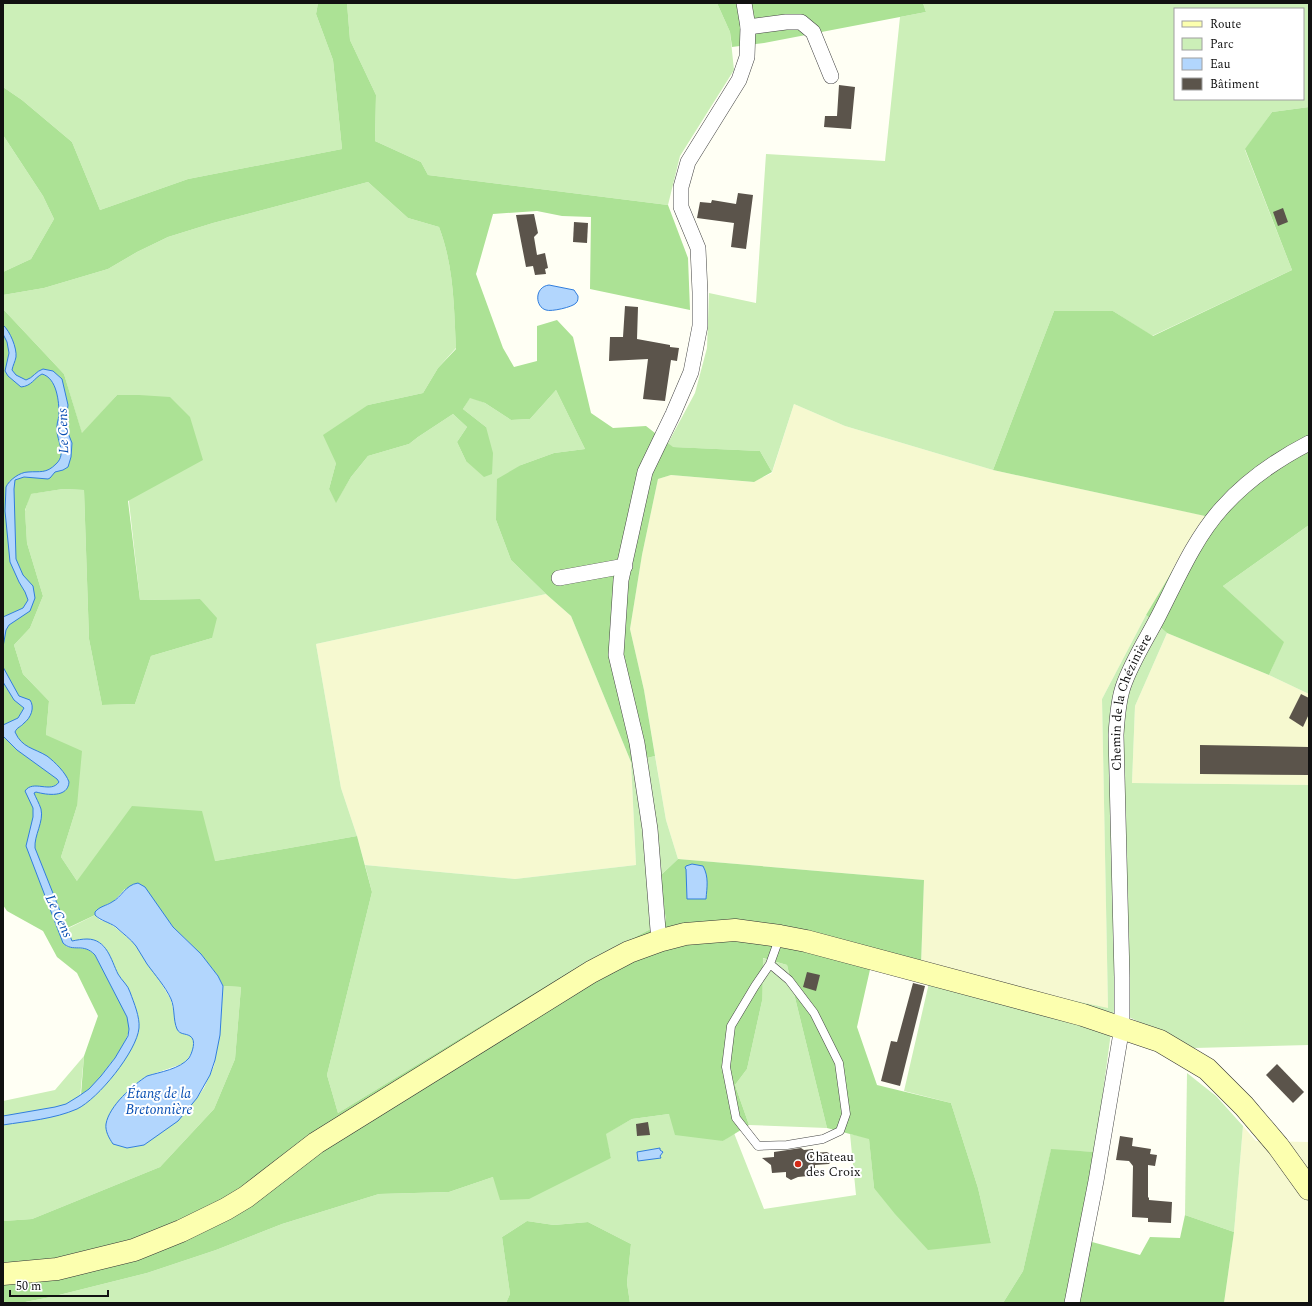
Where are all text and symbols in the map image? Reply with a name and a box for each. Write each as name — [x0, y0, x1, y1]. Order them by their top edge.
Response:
legend — [1174, 8, 1304, 100]
text: Route — [1210, 15, 1241, 34]
text: Parc — [1210, 35, 1234, 54]
text: Eau — [1210, 55, 1231, 74]
text: Bâtiment — [1210, 75, 1259, 94]
water label: Le Cens — [52, 408, 74, 454]
street label: Chemin de la Chézinière — [1106, 630, 1157, 771]
water label: Le Cens — [40, 891, 78, 941]
water label: Étang de la Bretonnière — [126, 1083, 192, 1120]
place label: Chateau des Croix — [806, 1147, 861, 1182]
marker: Chateau des Croix — [793, 1159, 803, 1169]
scale bar — [10, 1272, 108, 1298]
text: 50 m — [16, 1277, 41, 1296]

